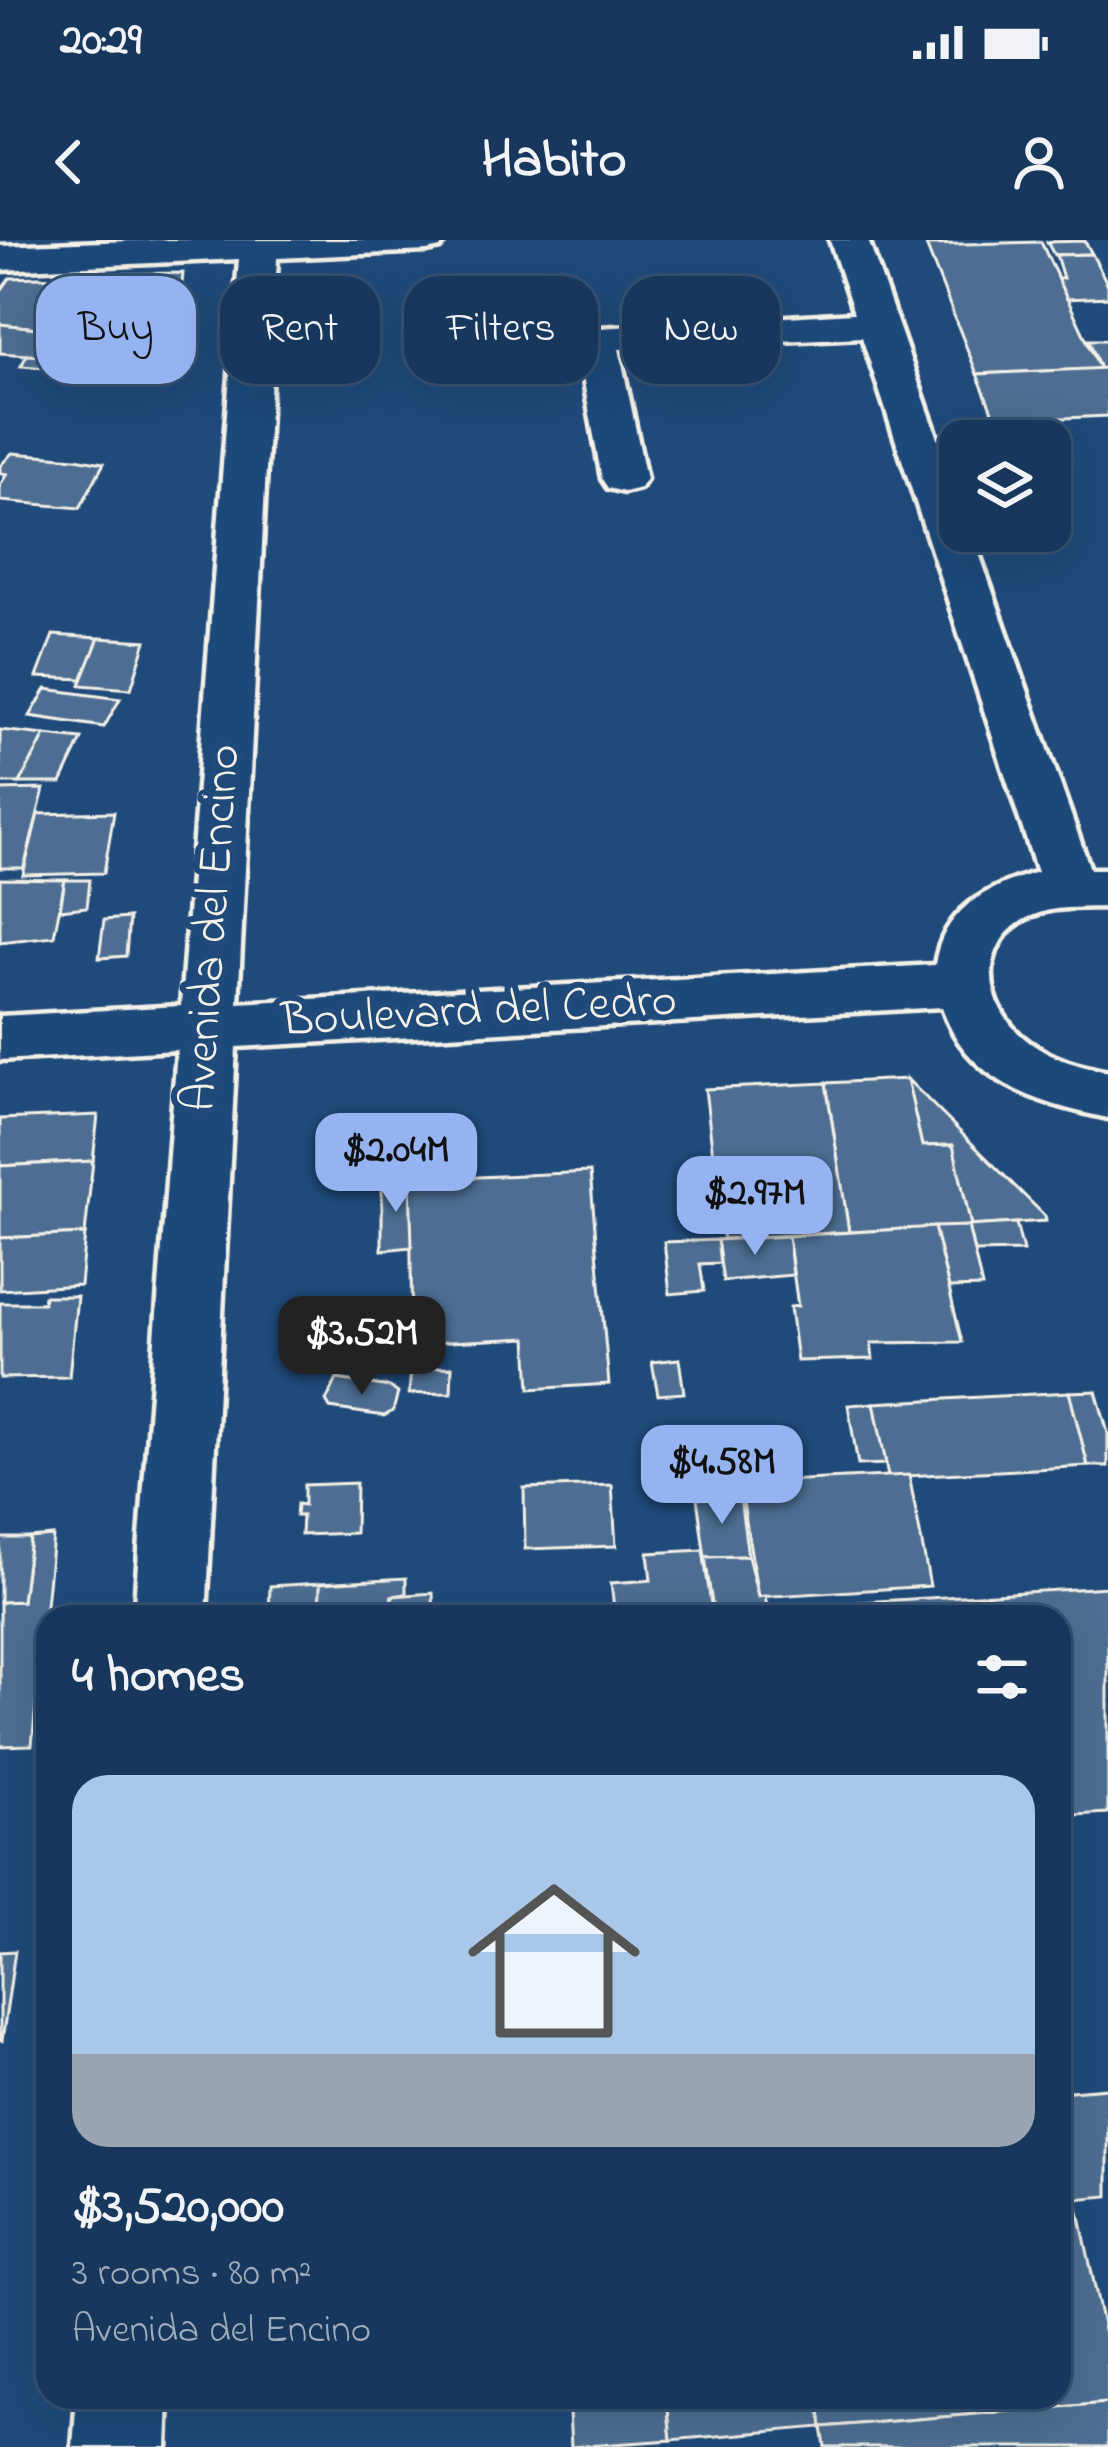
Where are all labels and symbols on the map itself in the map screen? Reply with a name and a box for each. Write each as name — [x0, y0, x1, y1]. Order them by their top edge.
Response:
street label: Avenida del Encino — [165, 742, 261, 1114]
street label: Boulevard del Cedro — [279, 967, 678, 1057]
pin: $2.04M — [298, 1113, 494, 1215]
pin: $2.97M — [657, 1156, 853, 1258]
pin: $3.52M — [264, 1296, 460, 1398]
pin: $4.58M — [624, 1425, 820, 1527]

